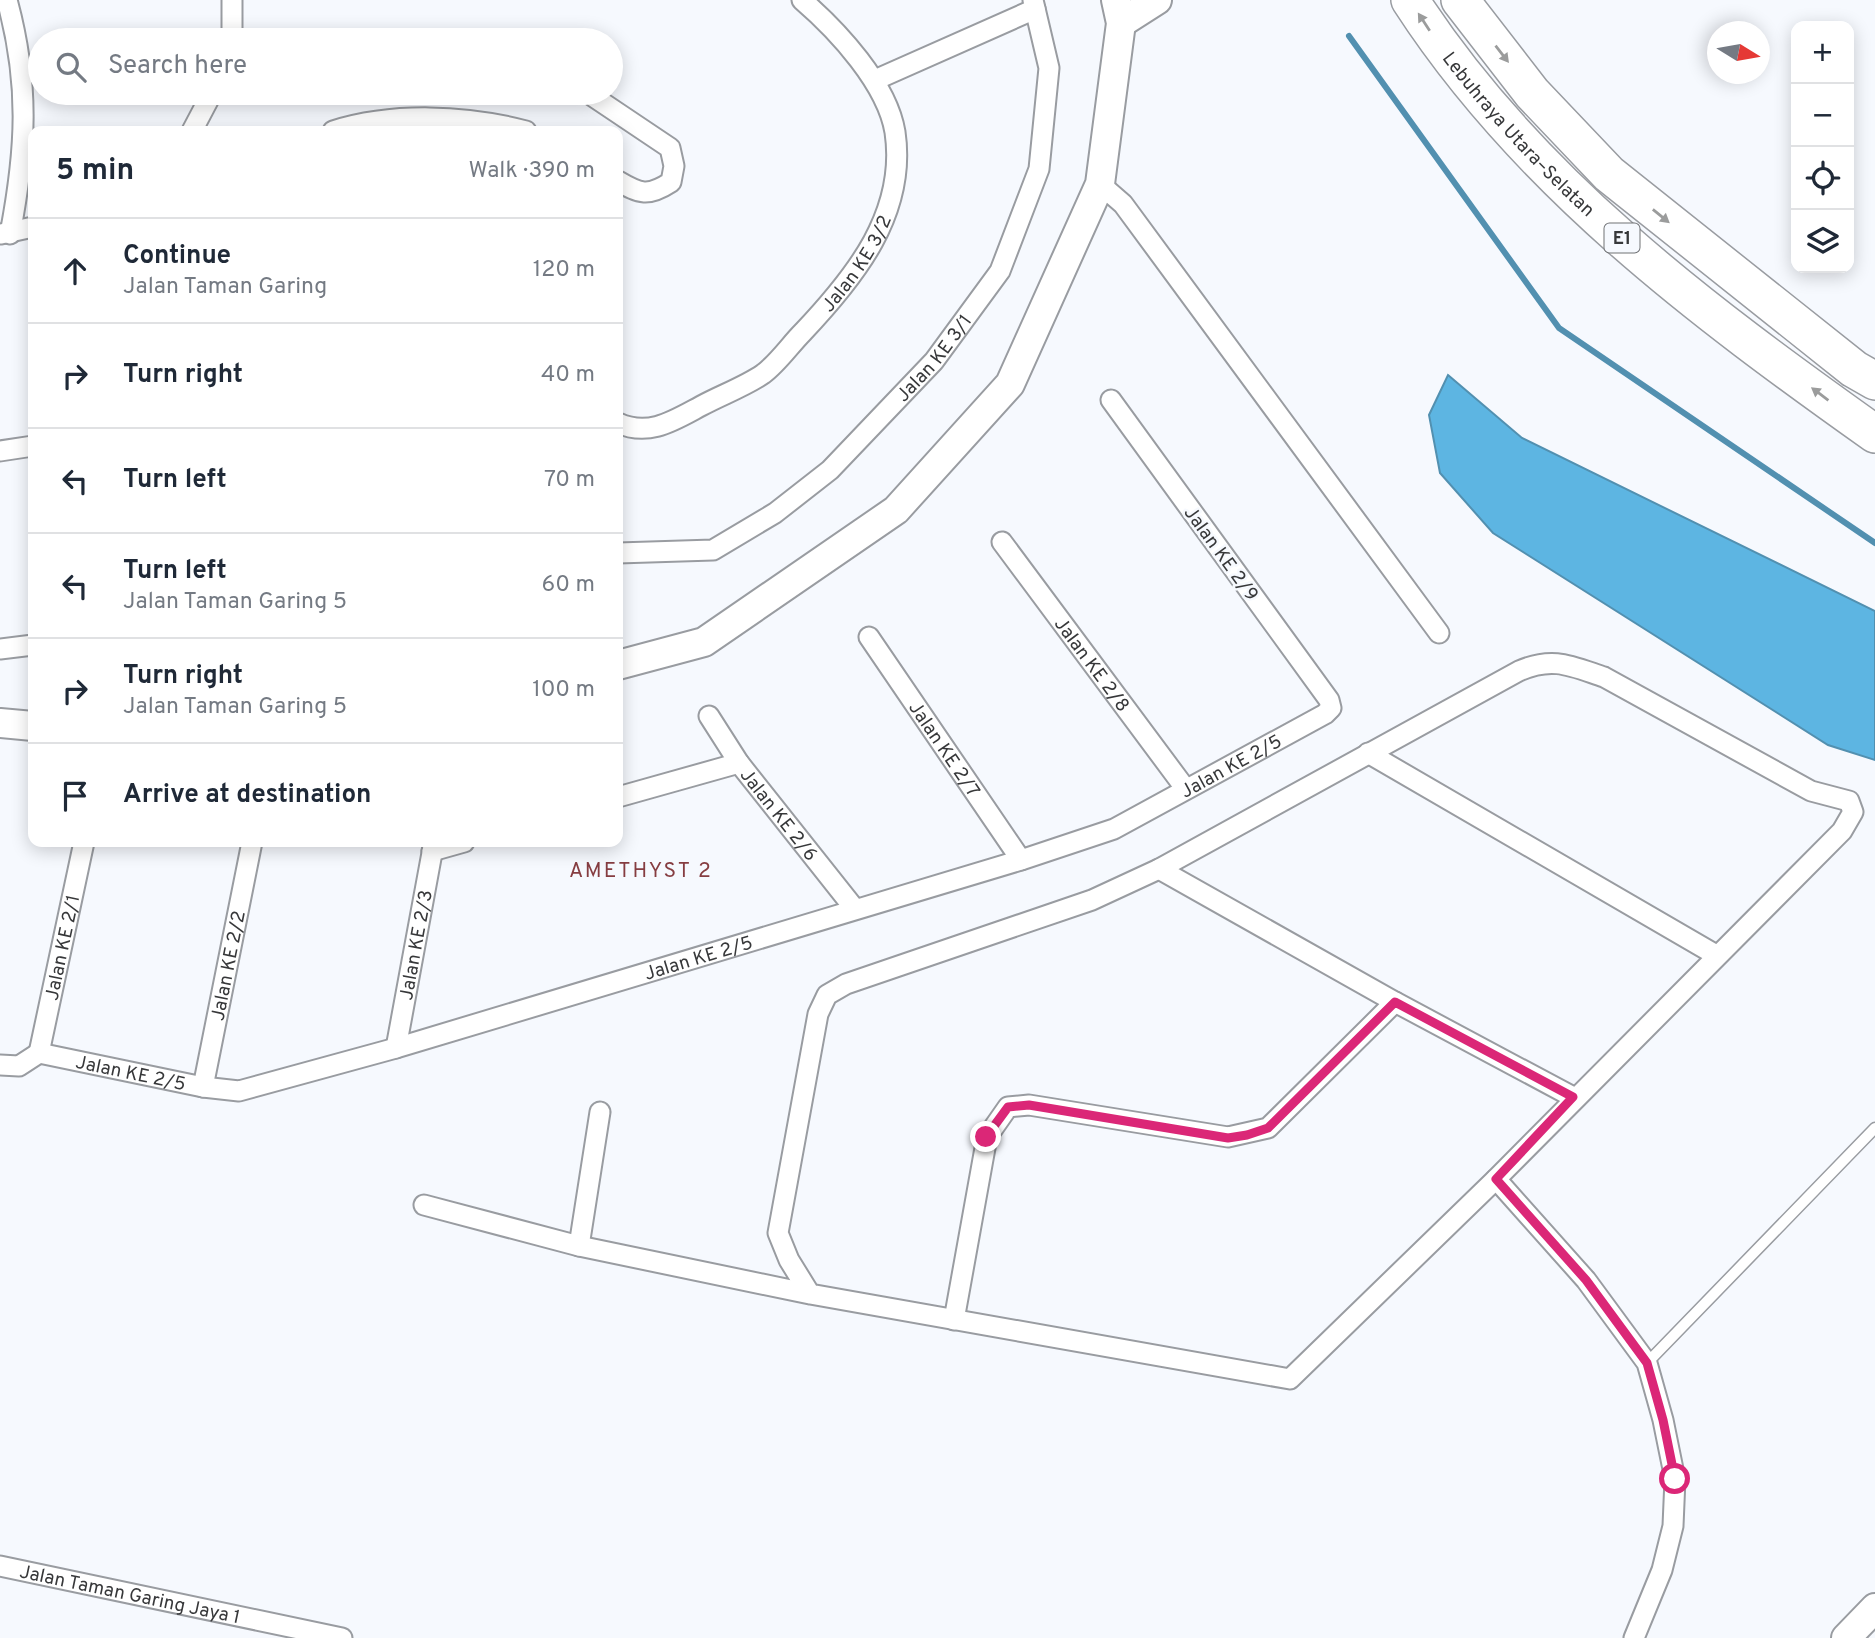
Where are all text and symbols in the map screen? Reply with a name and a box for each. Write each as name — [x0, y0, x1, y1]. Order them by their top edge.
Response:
one-way arrow — [1418, 12, 1431, 32]
north arrow — [1707, 21, 1770, 84]
map controls — [1791, 21, 1854, 273]
button: + — [1791, 21, 1854, 84]
search box — [28, 28, 623, 105]
one-way arrow — [1494, 45, 1509, 63]
icon: search — [52, 48, 90, 86]
street label: Lebuhraya Utara–Selatan — [1436, 48, 1599, 223]
text: Search here — [108, 50, 247, 83]
button: − — [1791, 84, 1854, 147]
button: locate — [1791, 147, 1854, 210]
text: 5 min — [56, 153, 134, 190]
text: Walk · 390 m — [469, 157, 595, 186]
one-way arrow — [1652, 208, 1669, 223]
button: layers — [1791, 210, 1854, 273]
street label: Jalan KE 3/2 — [817, 212, 898, 318]
road number: E1 — [1604, 224, 1640, 252]
text: Continue — [123, 240, 231, 273]
icon: ahead — [56, 252, 94, 290]
text: 120 m — [533, 256, 595, 285]
text: Jalan Taman Garing — [123, 273, 327, 302]
street label: Jalan KE 3/1 — [892, 310, 978, 408]
icon: right — [56, 357, 94, 395]
text: Turn right — [123, 359, 243, 392]
text: 40 m — [541, 361, 595, 390]
one-way arrow — [1811, 387, 1829, 402]
icon: left — [56, 462, 94, 500]
text: Turn left — [123, 464, 227, 497]
text: 70 m — [544, 466, 595, 495]
street label: Jalan KE 2/9 — [1178, 502, 1263, 606]
text: Turn left — [123, 555, 227, 588]
icon: left — [56, 567, 94, 605]
text: 60 m — [542, 571, 595, 600]
text: Jalan Taman Garing 5 — [123, 588, 347, 617]
street label: Jalan KE 2/8 — [1048, 613, 1134, 717]
text: Turn right — [123, 660, 243, 693]
icon: right — [56, 672, 94, 710]
text: 100 m — [532, 676, 595, 705]
text: Jalan Taman Garing 5 — [123, 693, 347, 722]
street label: Jalan KE 2/7 — [902, 697, 984, 802]
street label: Jalan KE 2/5 — [1177, 730, 1286, 805]
street label: Jalan KE 2/6 — [734, 764, 822, 866]
icon: arrive — [56, 777, 94, 815]
text: Arrive at destination — [123, 779, 371, 812]
district label: AMETHYST 2 — [569, 858, 713, 885]
street label: Jalan KE 2/3 — [395, 888, 439, 1002]
street label: Jalan KE 2/1 — [41, 893, 86, 1003]
street label: Jalan KE 2/2 — [207, 909, 252, 1023]
street label: Jalan KE 2/5 — [642, 931, 756, 987]
street label: Jalan KE 2/5 — [73, 1051, 188, 1097]
route end — [970, 1121, 1001, 1152]
route start — [1659, 1463, 1690, 1494]
street label: Jalan Taman Garing Jaya 1 — [17, 1560, 242, 1630]

